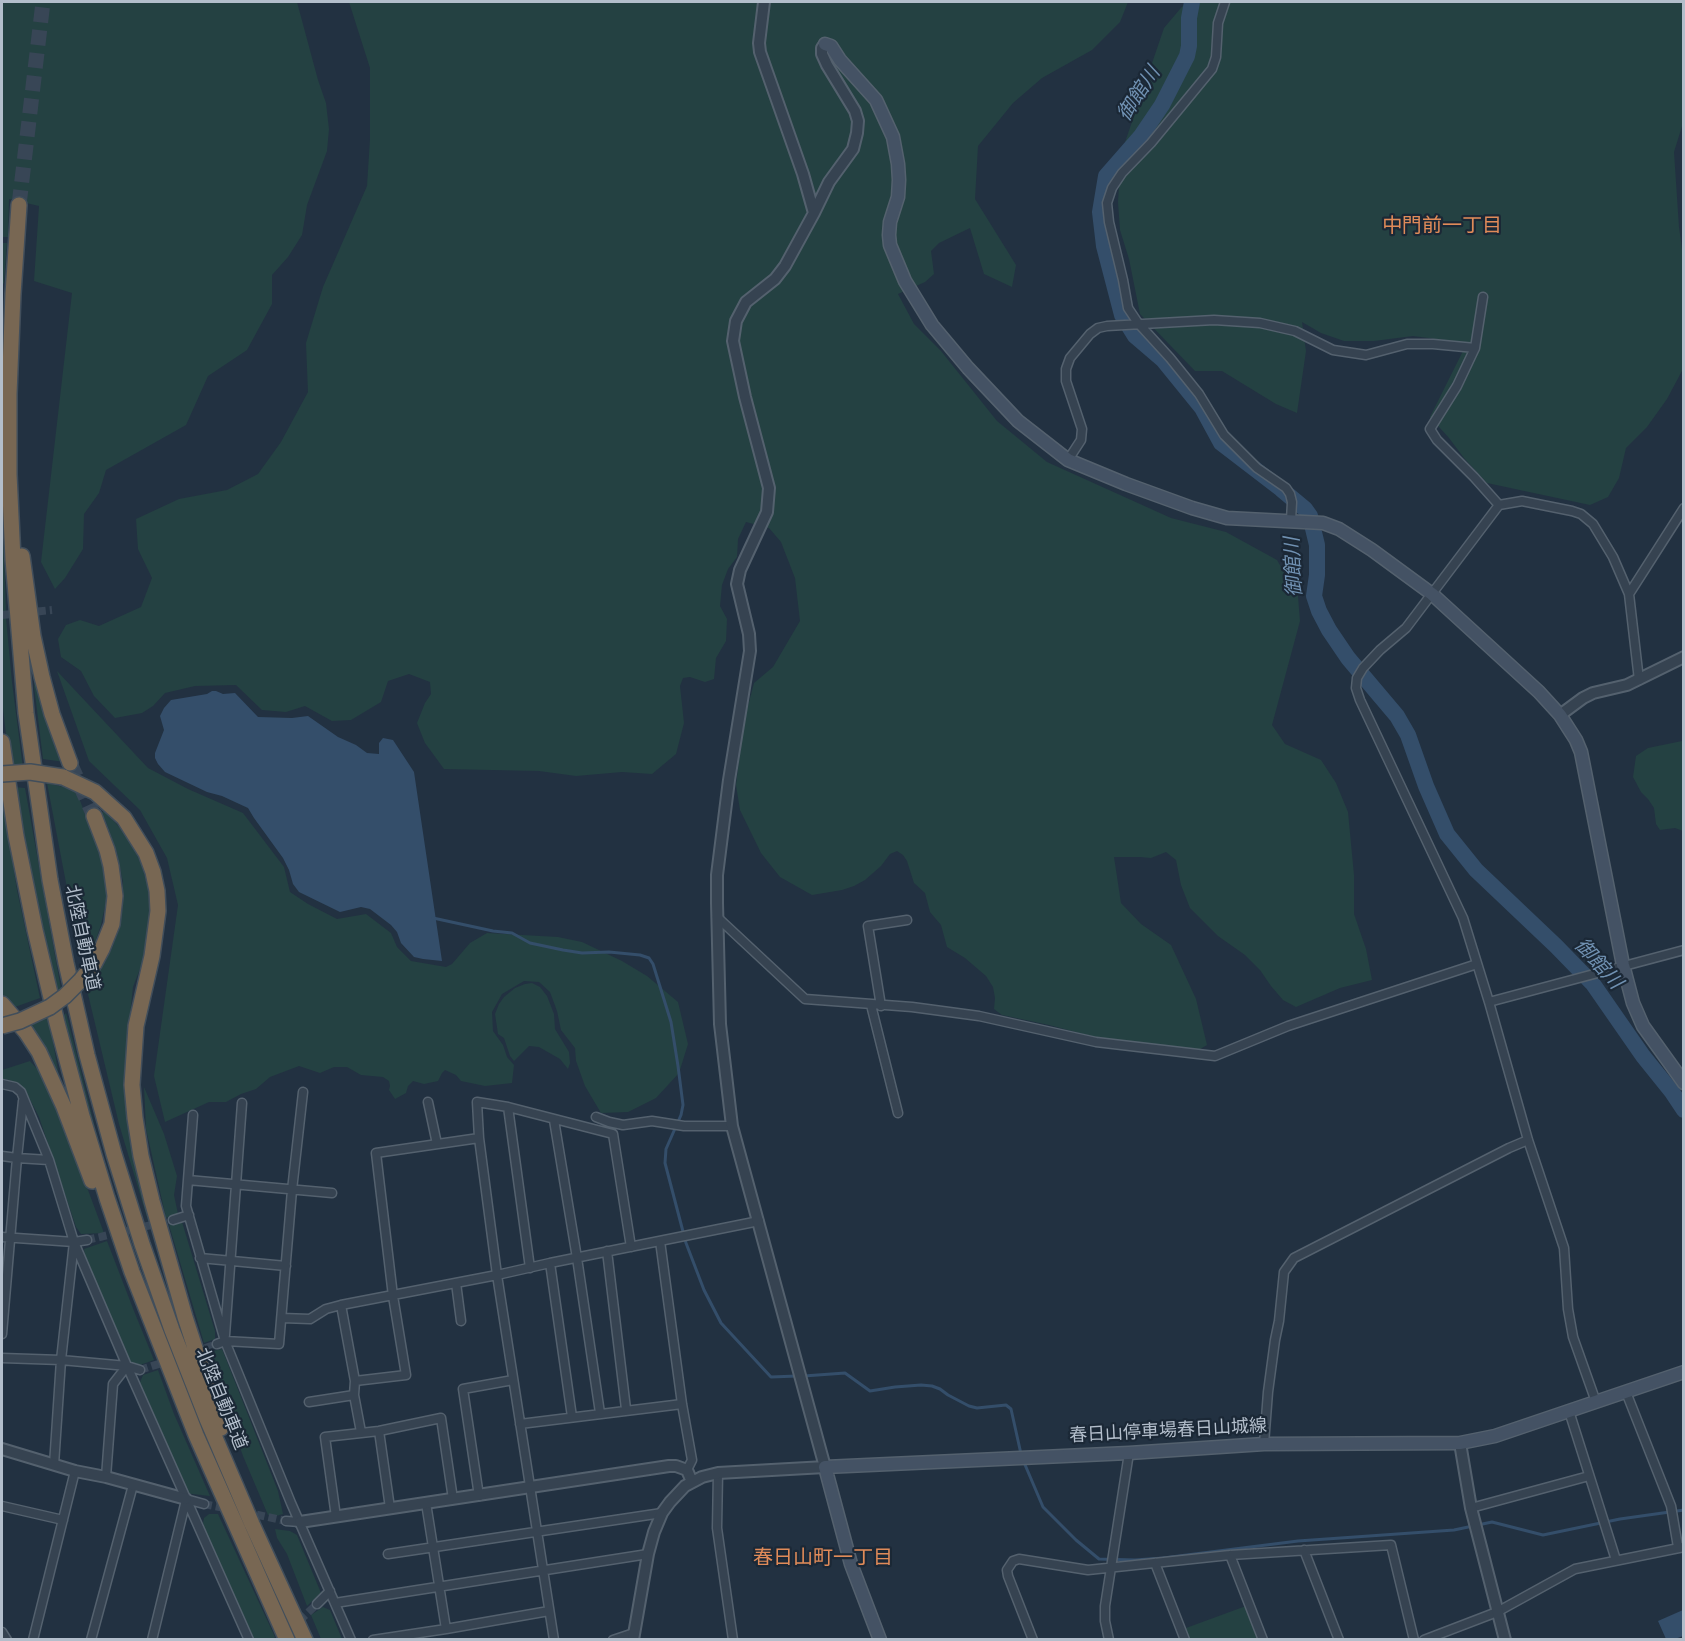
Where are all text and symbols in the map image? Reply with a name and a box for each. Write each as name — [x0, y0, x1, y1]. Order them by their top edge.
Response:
water label: 御館川 — [1113, 62, 1165, 126]
district label: 中門前一丁目 — [1382, 214, 1502, 238]
water label: 御館川 — [1280, 536, 1308, 598]
street label: 北陸自動車道 — [60, 883, 104, 993]
water label: 御館川 — [1569, 934, 1627, 994]
street label: 北陸自動車道 — [191, 1345, 251, 1453]
street label: 春日山停車場春日山城線 — [1069, 1415, 1267, 1447]
district label: 春日山町一丁目 — [753, 1546, 893, 1570]

